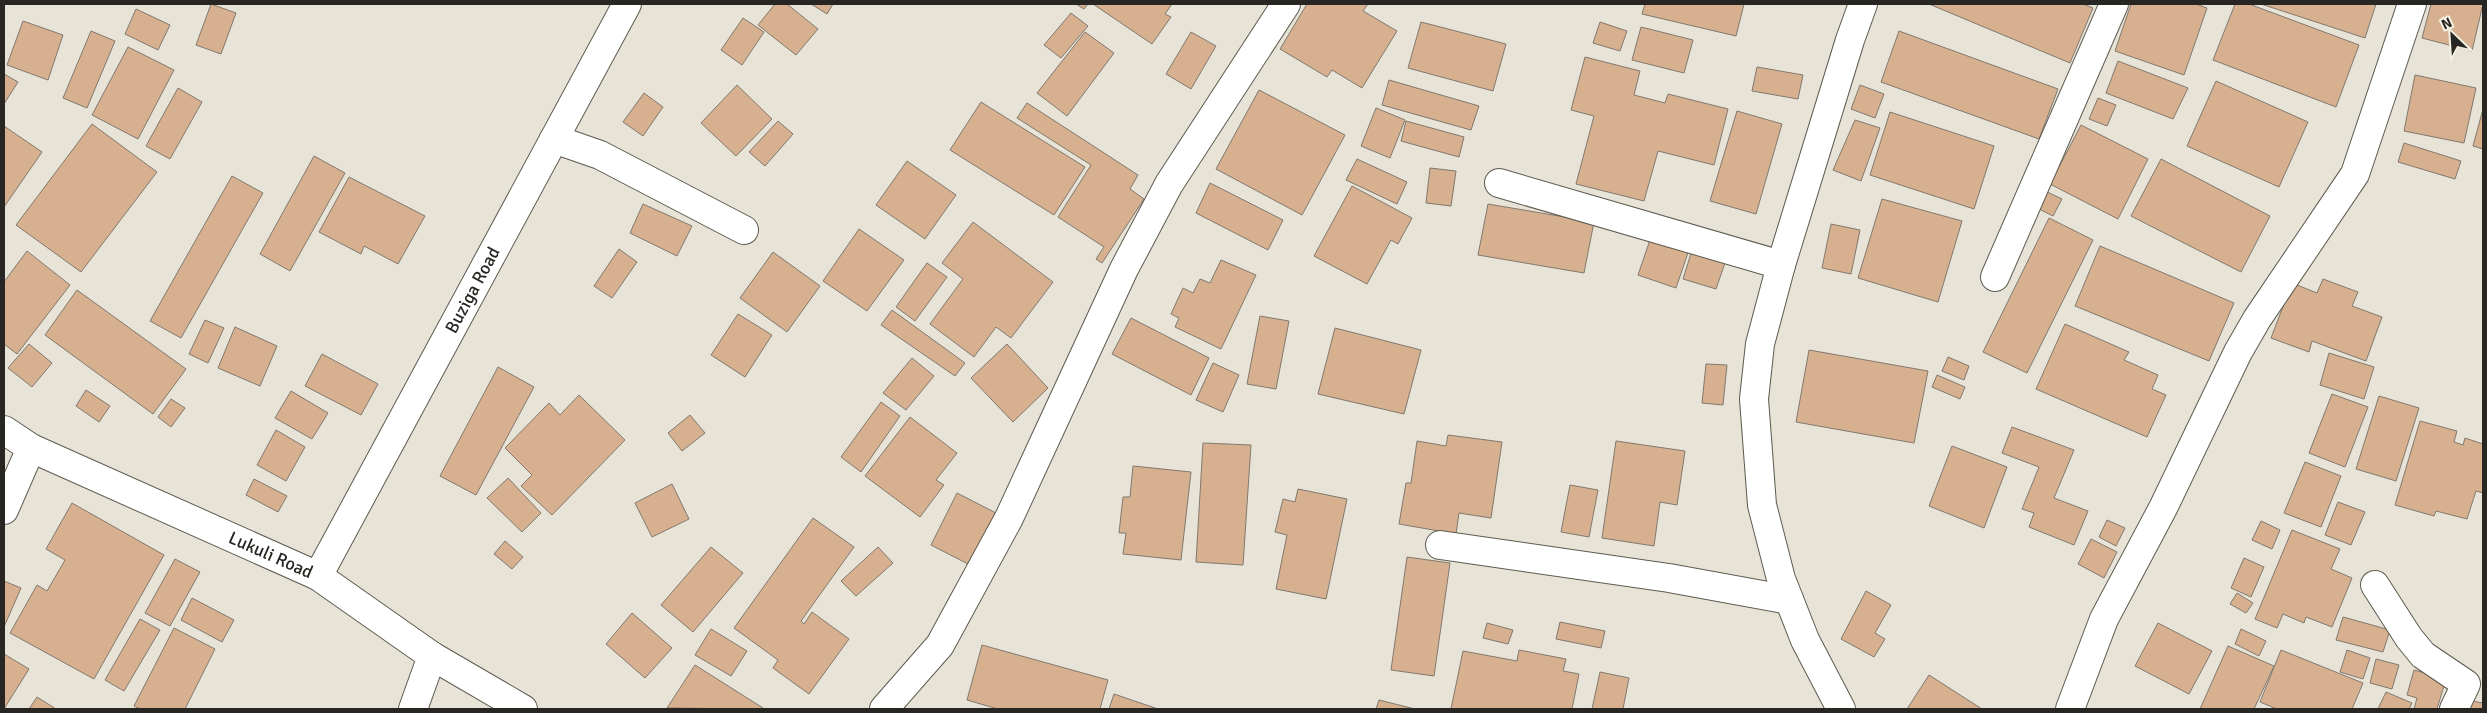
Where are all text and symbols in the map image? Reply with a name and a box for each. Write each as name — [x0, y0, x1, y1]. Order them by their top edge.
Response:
north arrow — [2427, 10, 2477, 60]
text: N — [2439, 14, 2455, 33]
street label: Buziga Road — [440, 243, 505, 337]
street label: Lukuli Road — [225, 527, 316, 583]

